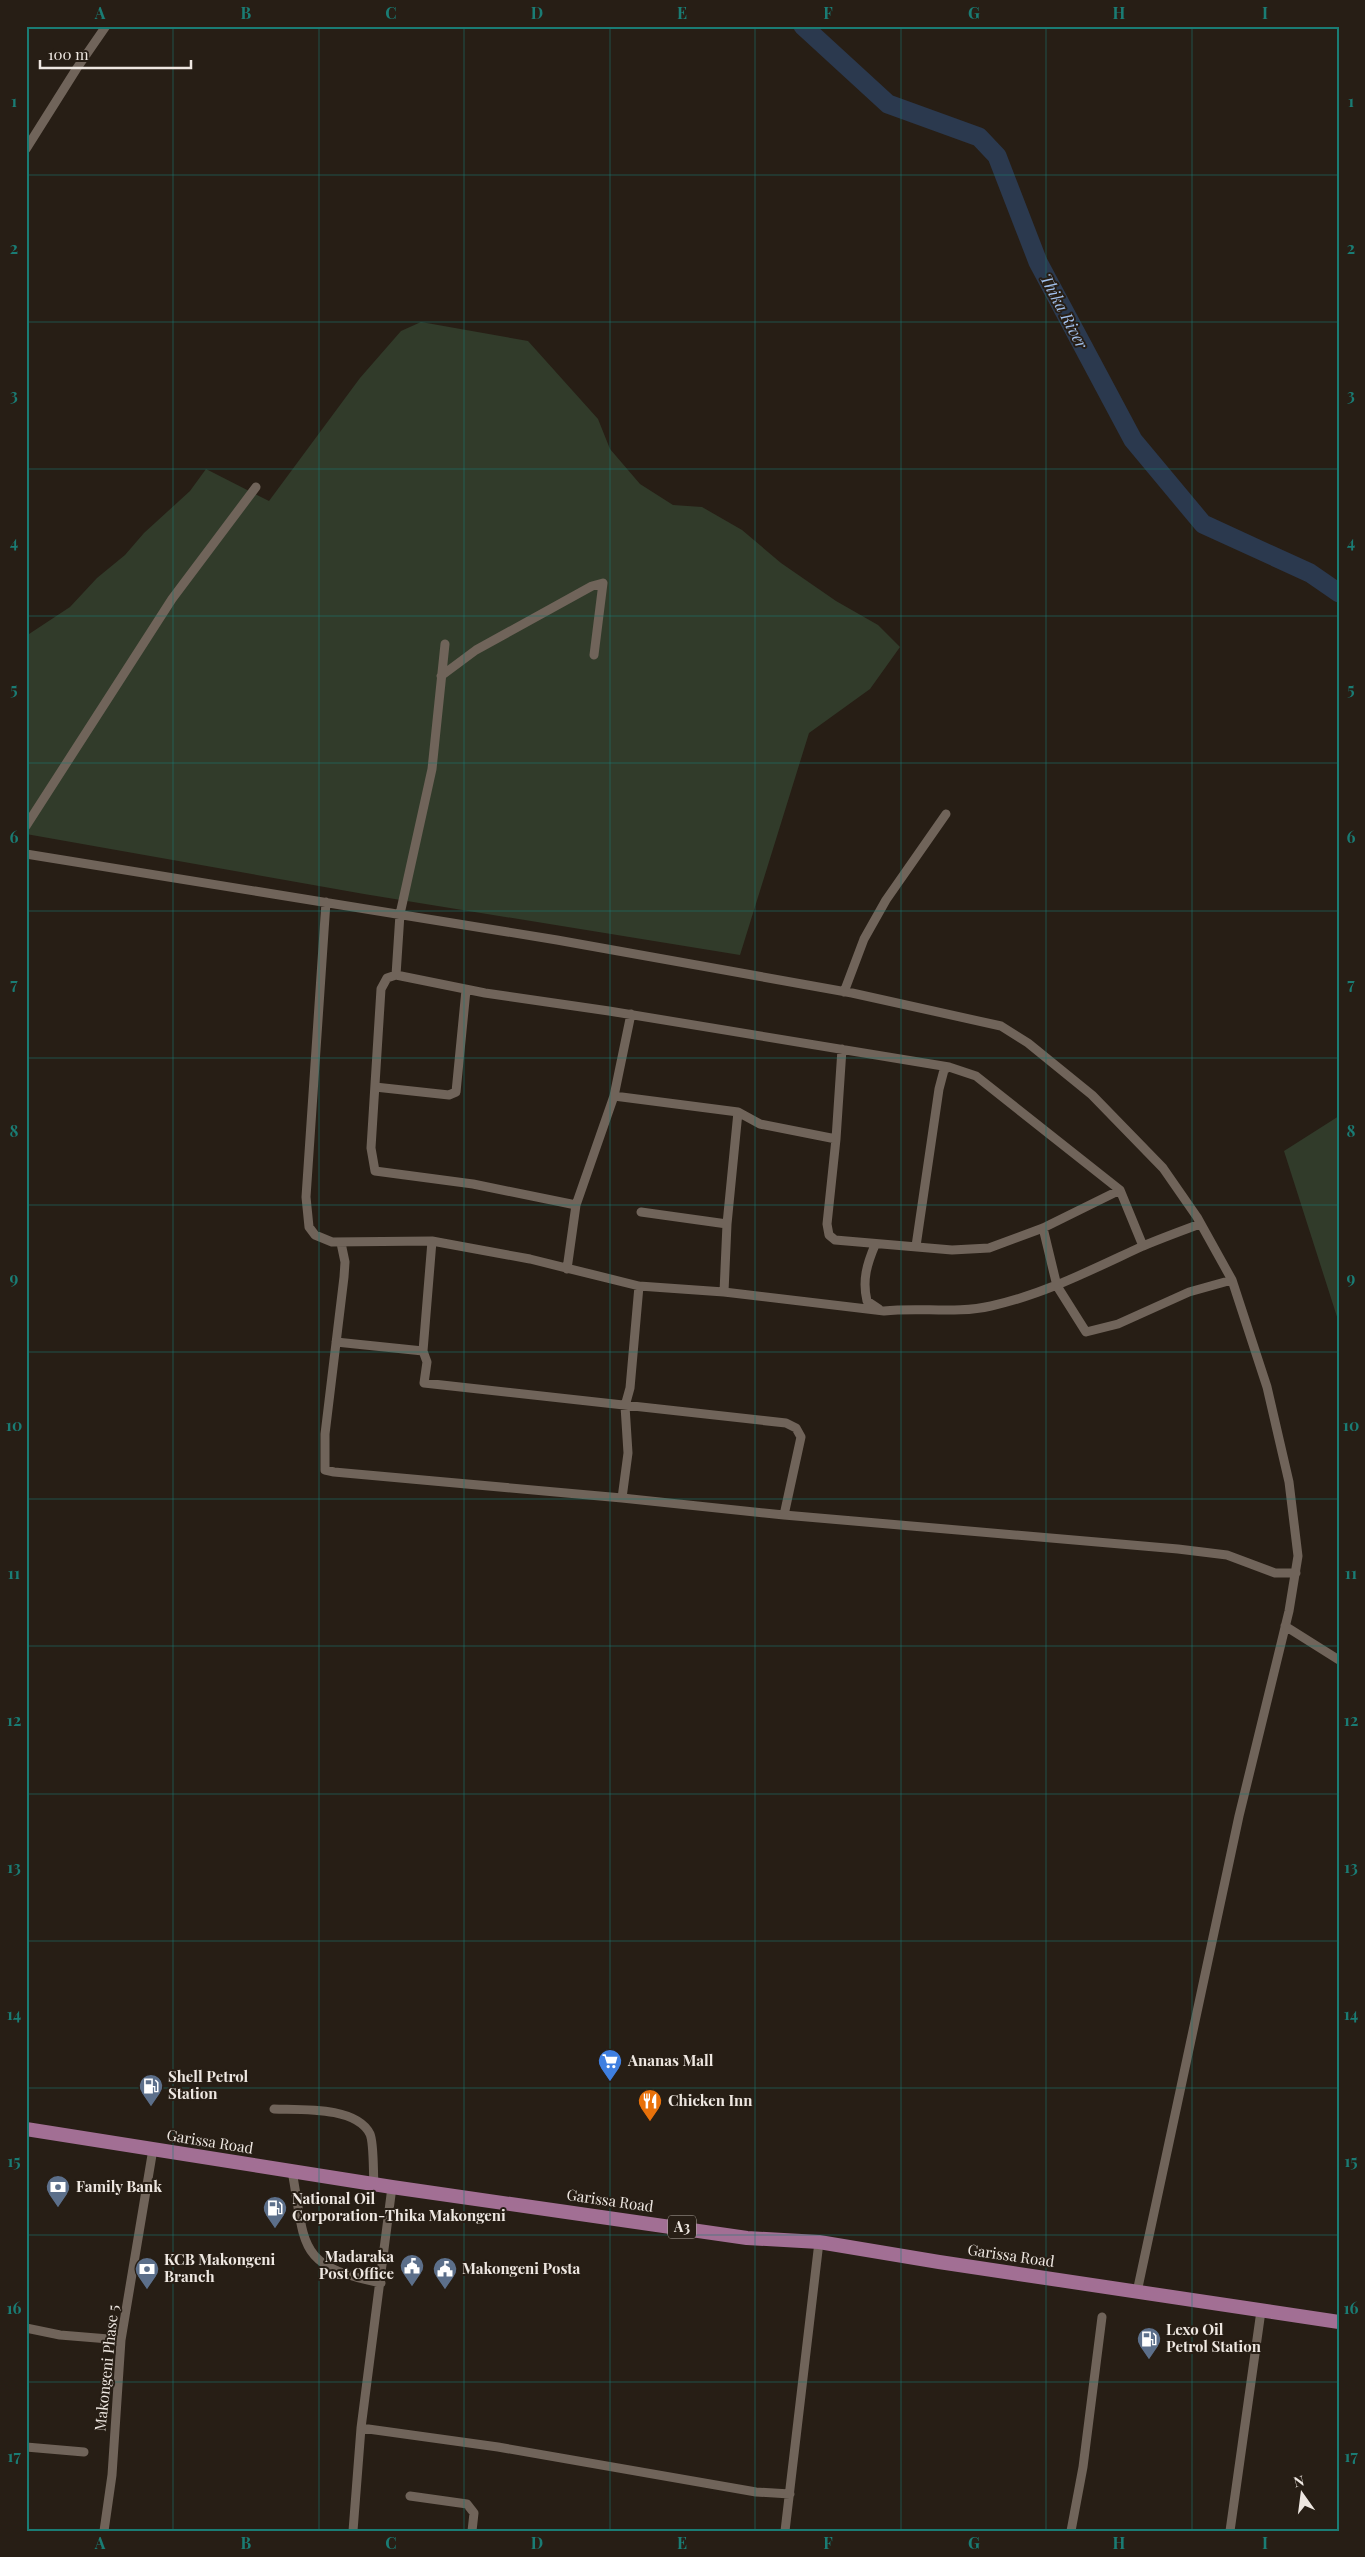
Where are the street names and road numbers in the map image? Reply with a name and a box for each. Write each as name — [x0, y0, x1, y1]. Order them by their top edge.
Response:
street label: Garissa Road — [165, 2124, 255, 2158]
street label: Garissa Road — [565, 2184, 655, 2216]
road number: A3 — [668, 2216, 696, 2238]
street label: Garissa Road — [966, 2239, 1056, 2271]
street label: Makongeni Phase 5 — [89, 2304, 123, 2432]

